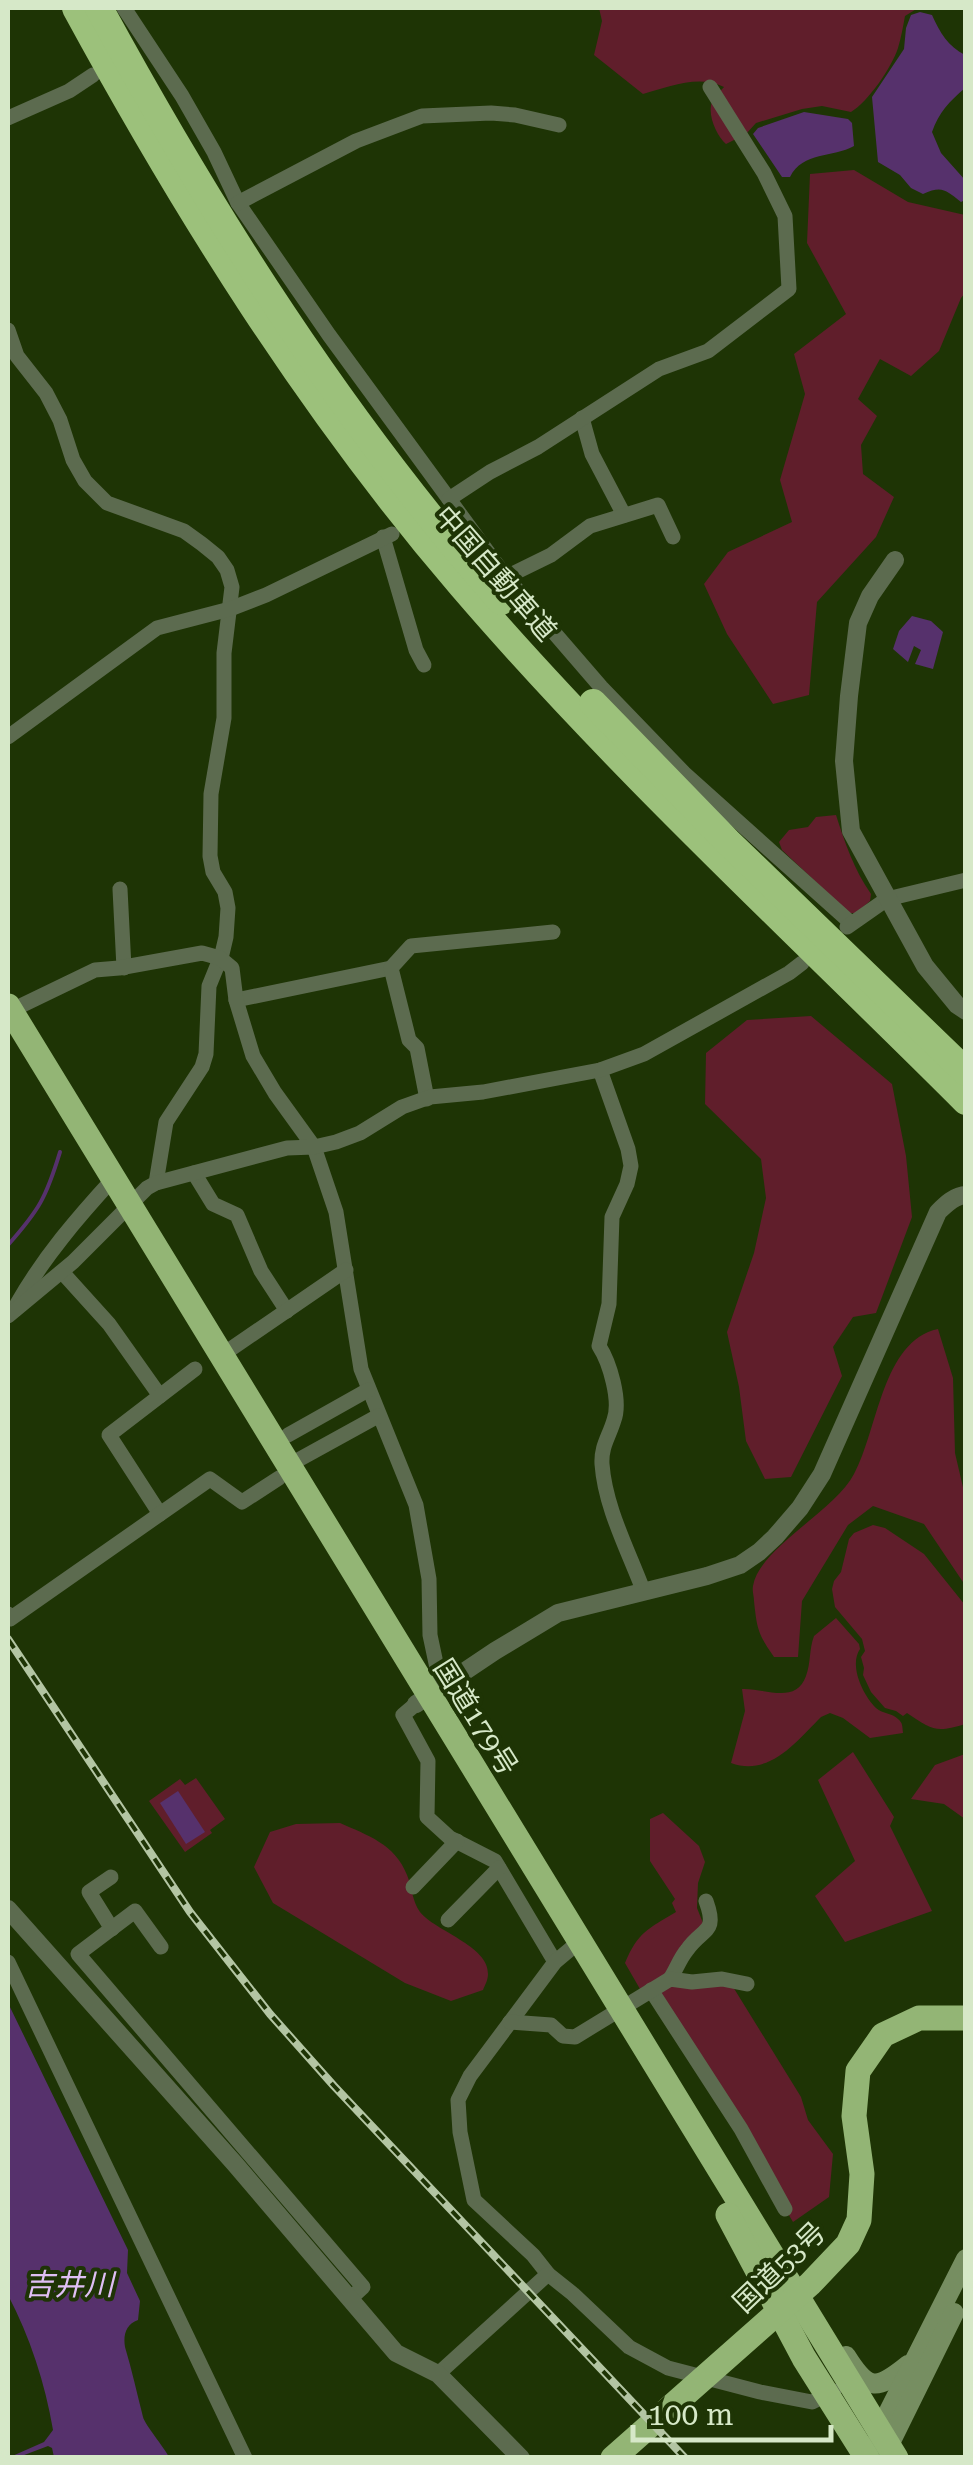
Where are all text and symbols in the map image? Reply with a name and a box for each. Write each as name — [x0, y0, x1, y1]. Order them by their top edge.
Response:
street label: 中国自動車道 — [428, 499, 563, 648]
street label: 国道179号 — [427, 1653, 524, 1782]
street label: 国道53号 — [726, 2215, 832, 2319]
water label: 吉井川 — [24, 2267, 117, 2302]
scale bar — [633, 2380, 830, 2442]
text: 100 m — [648, 2397, 733, 2432]

